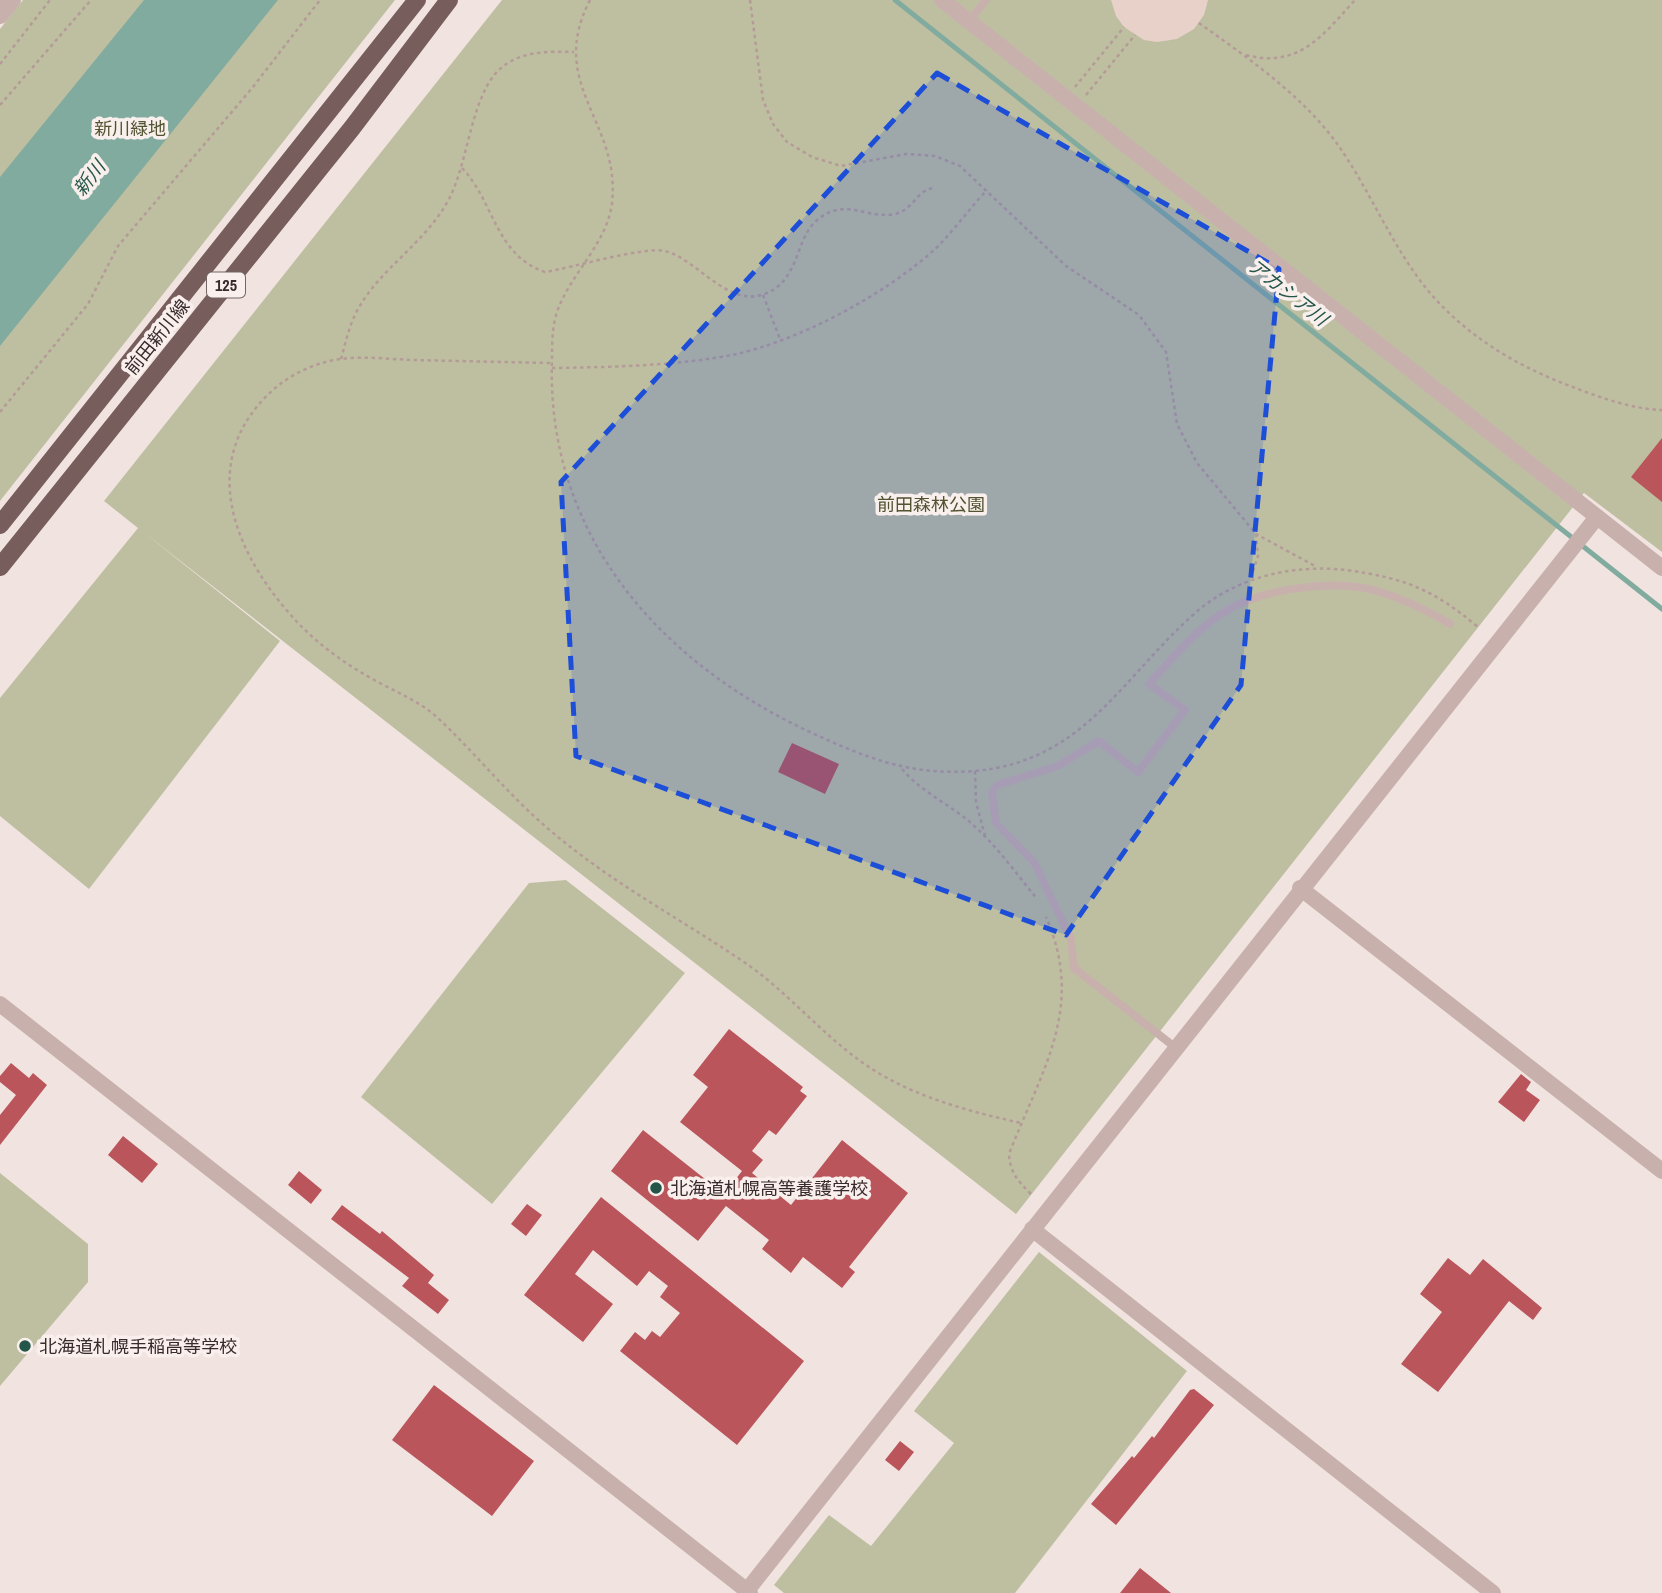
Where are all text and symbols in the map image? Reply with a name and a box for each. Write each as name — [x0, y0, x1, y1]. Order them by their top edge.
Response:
park label: 新川緑地 — [94, 116, 166, 141]
water label: 新川 — [67, 153, 112, 201]
water label: アカシア川 — [1243, 253, 1335, 333]
road number: 125 — [207, 272, 245, 298]
street label: 前田新川線 — [119, 294, 195, 380]
park label: 前田森林公園 — [877, 492, 985, 517]
place label: 北海道札幌高等養護学校 — [670, 1176, 868, 1201]
marker: 北海道札幌高等養護学校 — [648, 1180, 664, 1196]
place label: 北海道札幌手稲高等学校 — [39, 1334, 237, 1359]
marker: 北海道札幌手稲高等学校 — [17, 1338, 33, 1354]

